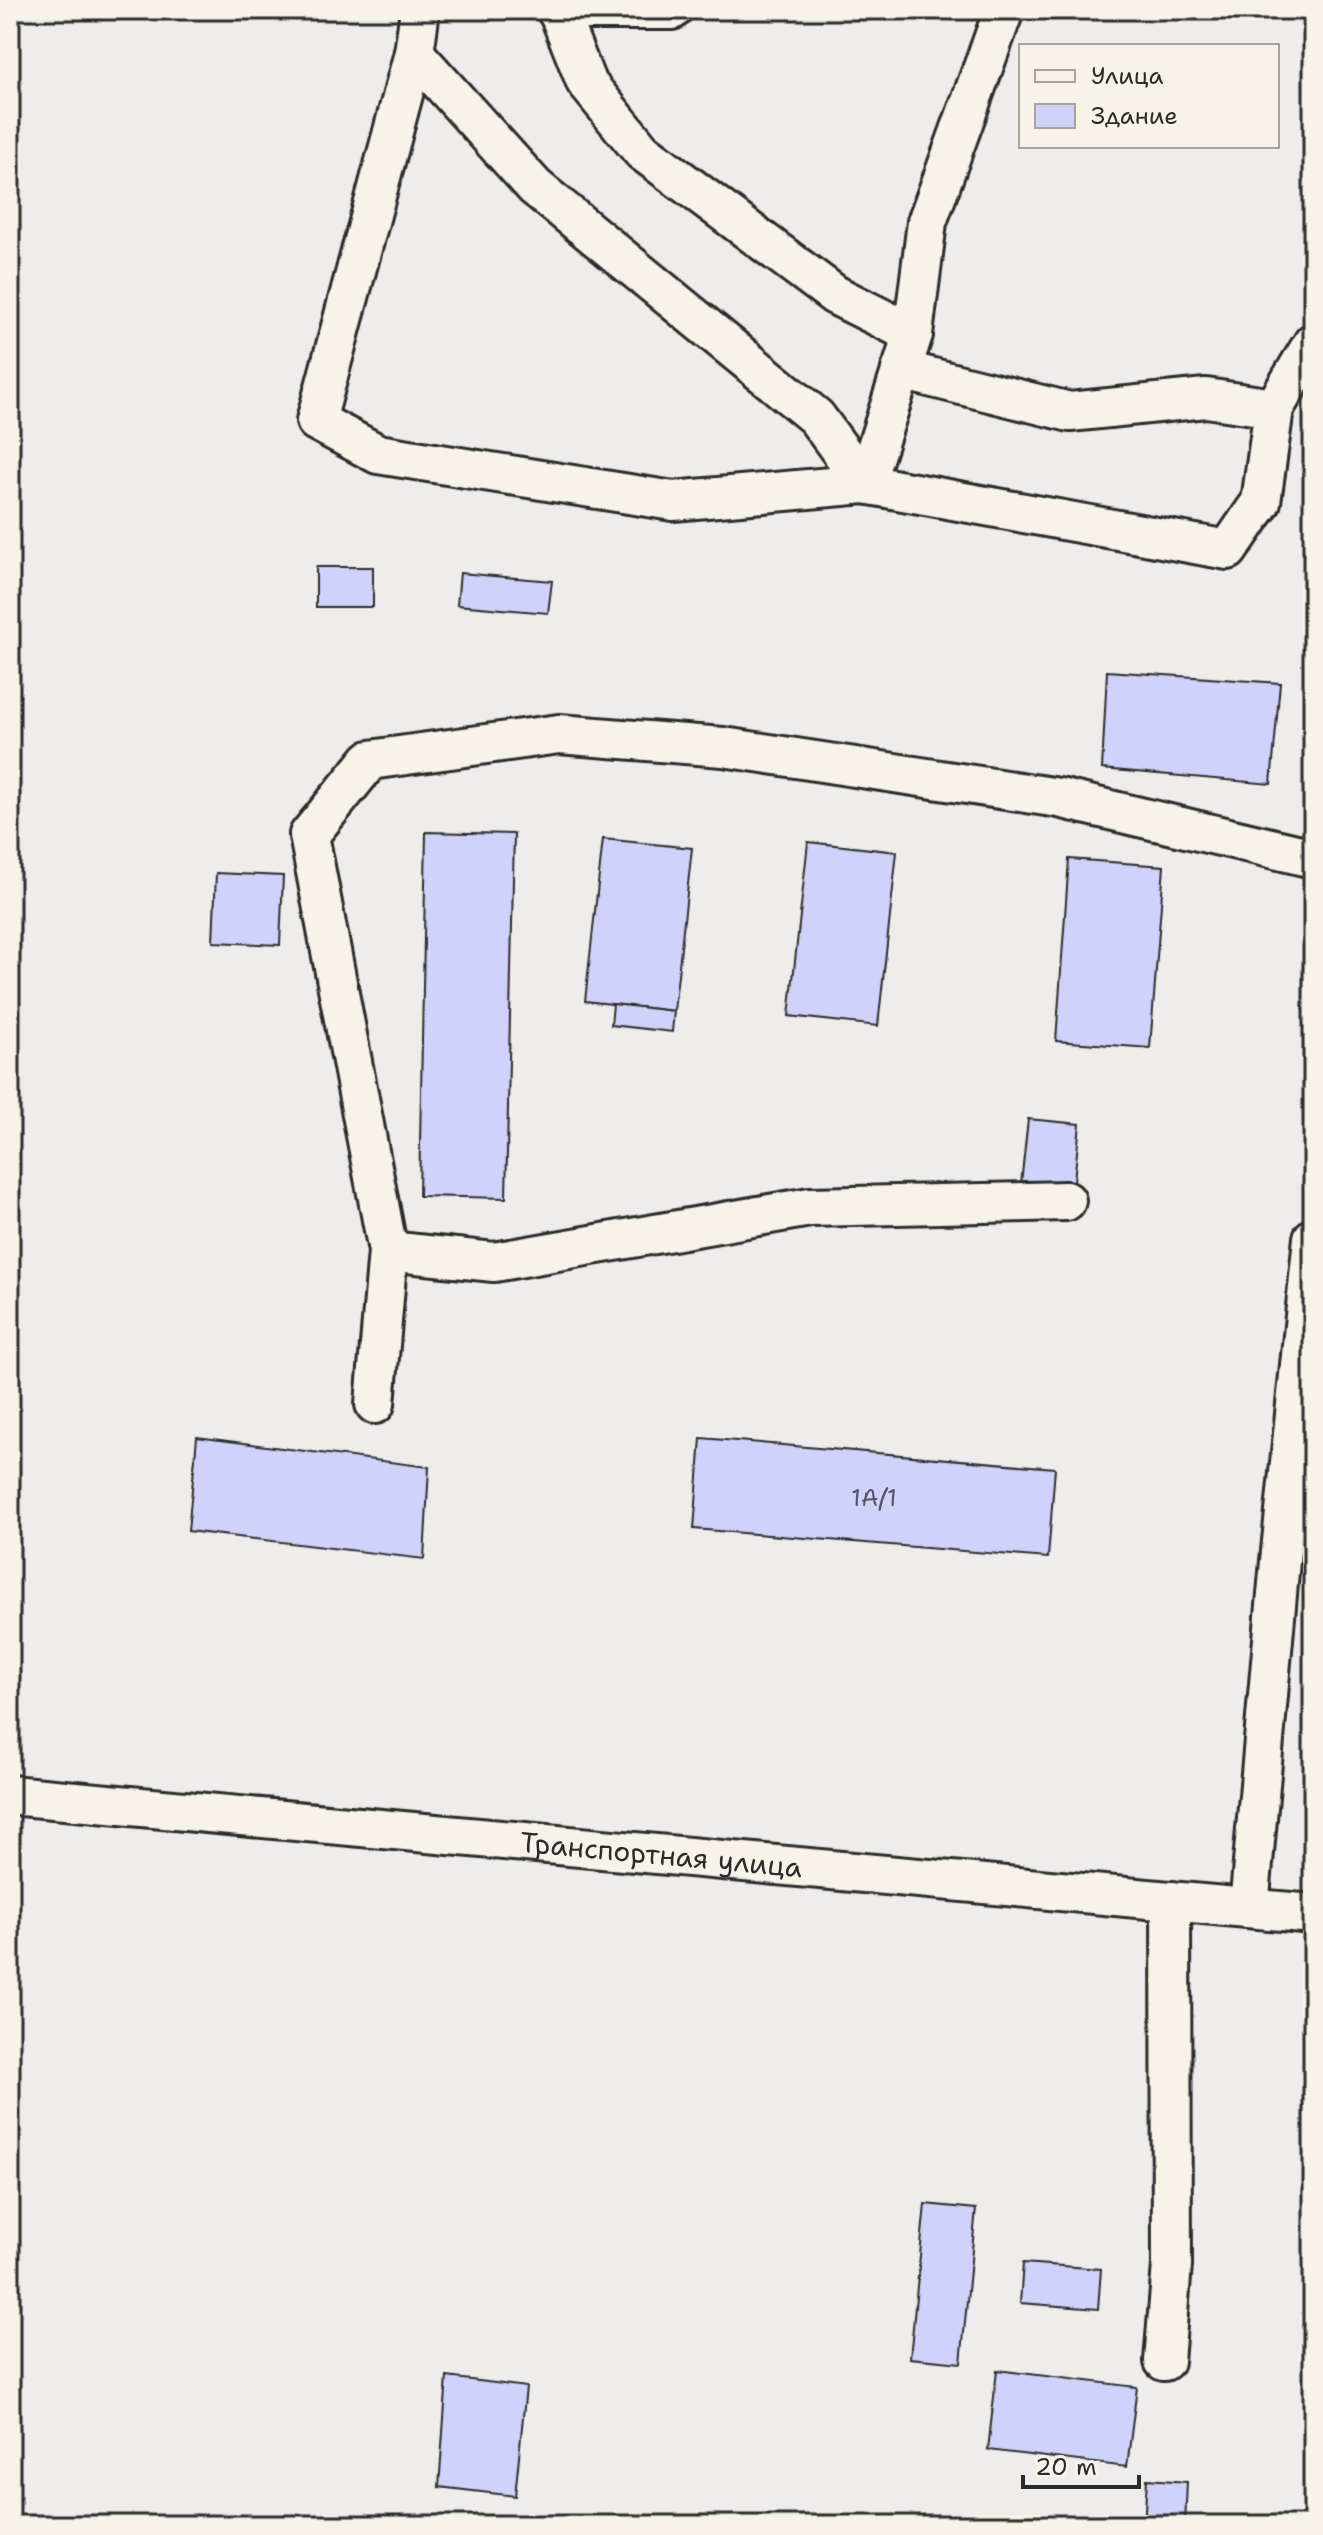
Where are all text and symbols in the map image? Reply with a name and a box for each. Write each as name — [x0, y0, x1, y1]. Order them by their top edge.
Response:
legend — [1019, 44, 1279, 148]
text: Улица — [1091, 60, 1164, 92]
text: Здание — [1091, 100, 1178, 132]
house number: 1А/1 — [851, 1482, 897, 1514]
street label: Транспортная улица — [519, 1823, 804, 1886]
scale bar — [1023, 2439, 1139, 2489]
text: 20 m — [1035, 2451, 1097, 2483]

